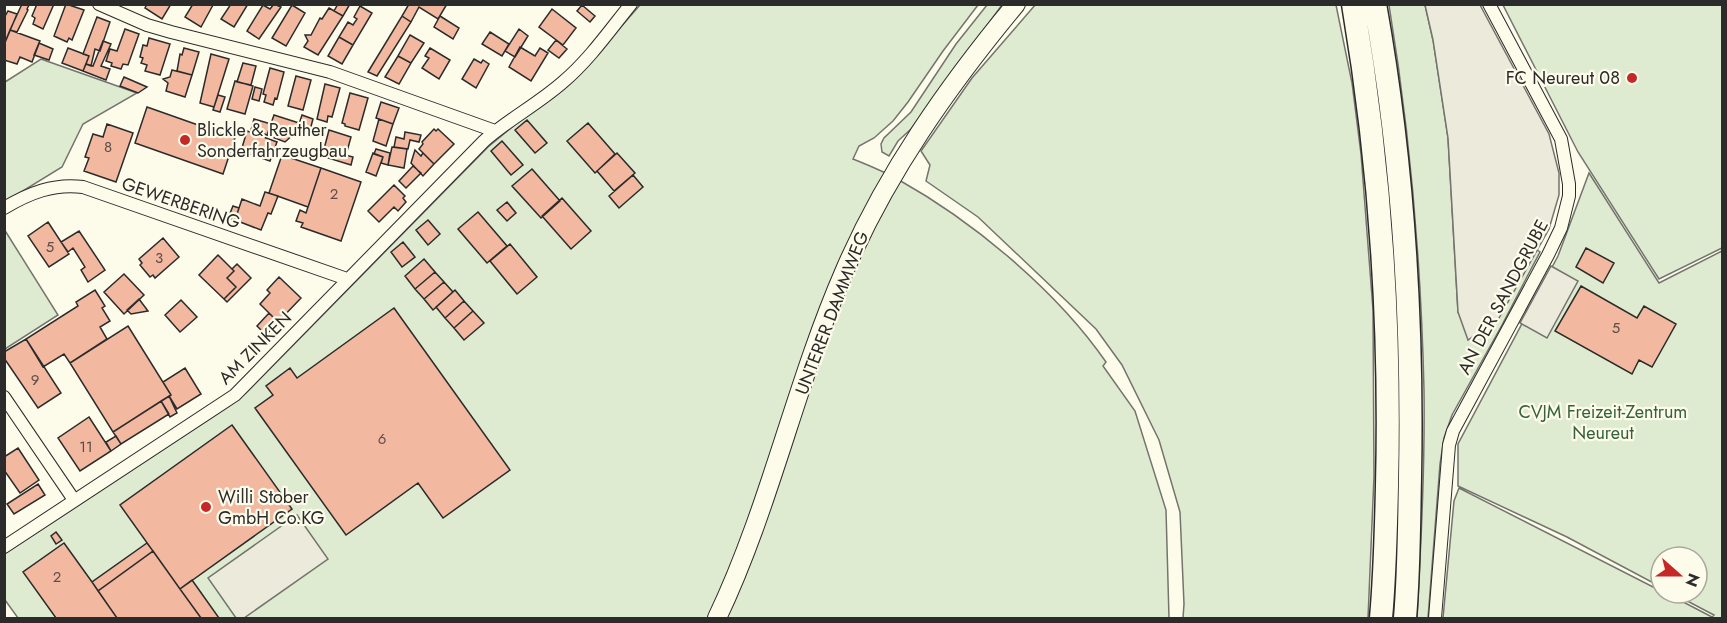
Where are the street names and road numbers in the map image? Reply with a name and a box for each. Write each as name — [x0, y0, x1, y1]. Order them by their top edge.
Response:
street label: GEWERBERING — [118, 171, 244, 235]
street label: AN DER SANDGRUBE — [1451, 215, 1555, 379]
street label: UNTERER DAMMWEG — [789, 227, 875, 399]
street label: AM ZINKEN — [213, 306, 297, 390]

